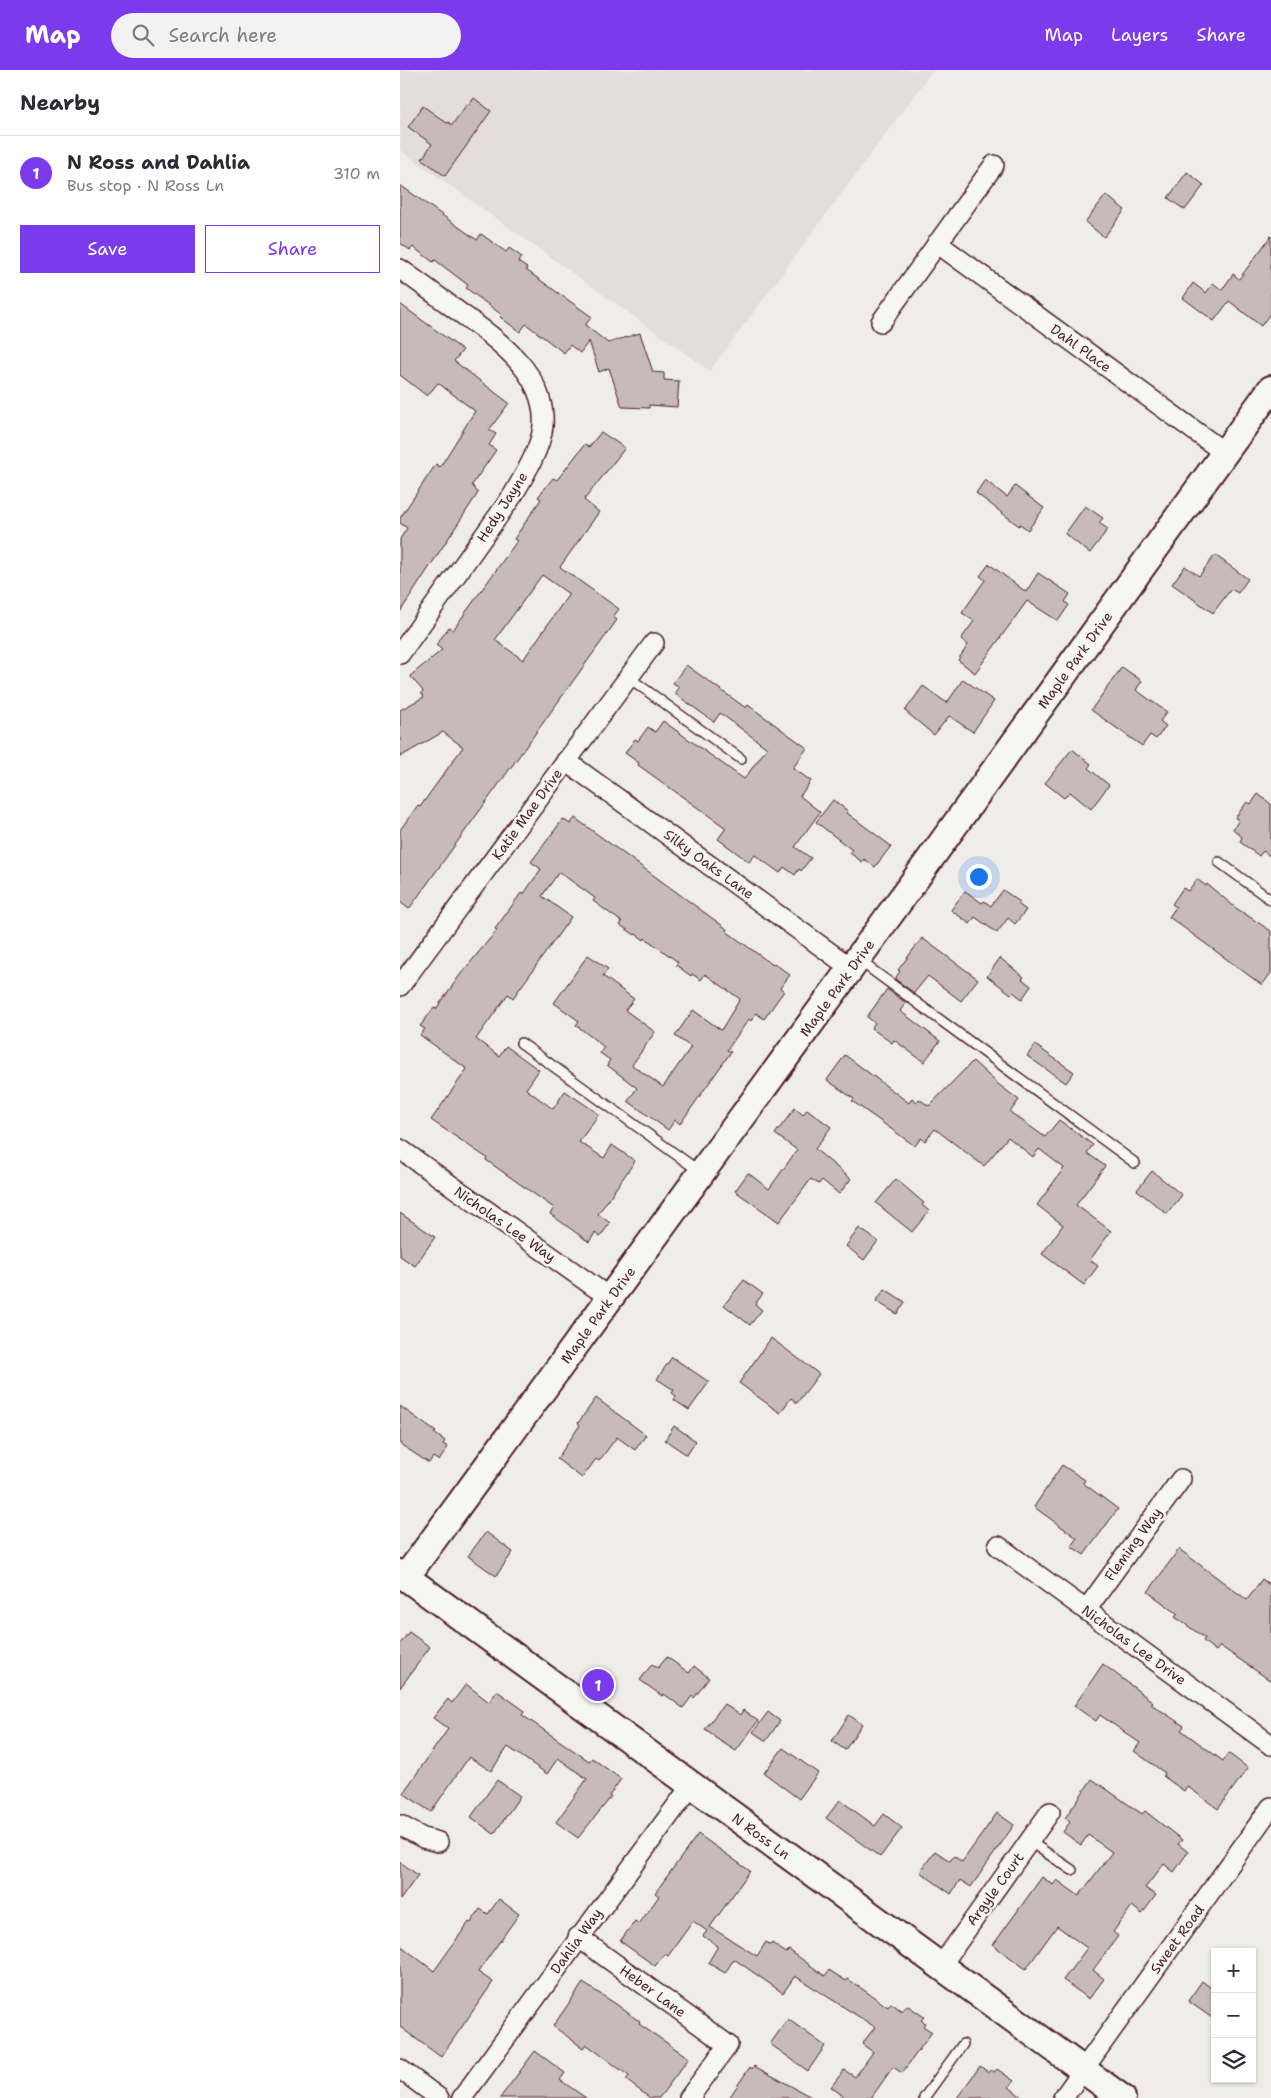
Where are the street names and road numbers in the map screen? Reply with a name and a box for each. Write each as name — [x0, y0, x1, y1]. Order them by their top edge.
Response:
street label: Dahl Place — [1047, 320, 1115, 376]
street label: Hedy Jayne — [473, 468, 532, 546]
street label: Maple Park Drive — [1034, 608, 1116, 712]
street label: Katie Mae Drive — [488, 765, 566, 863]
street label: Silky Oaks Lane — [660, 825, 758, 903]
street label: Maple Park Drive — [796, 936, 878, 1040]
street label: Nicholas Lee Way — [451, 1182, 559, 1266]
street label: Maple Park Drive — [557, 1263, 639, 1367]
street label: Fleming Way — [1100, 1504, 1166, 1584]
street label: Nicholas Lee Drive — [1078, 1601, 1190, 1689]
street label: N Ross Ln — [728, 1809, 794, 1863]
street label: Argyle Court — [962, 1849, 1028, 1929]
street label: Sweet Road — [1146, 1901, 1208, 1977]
street label: Dahlia Way — [546, 1905, 606, 1977]
street label: Heber Lane — [616, 1961, 690, 2021]

